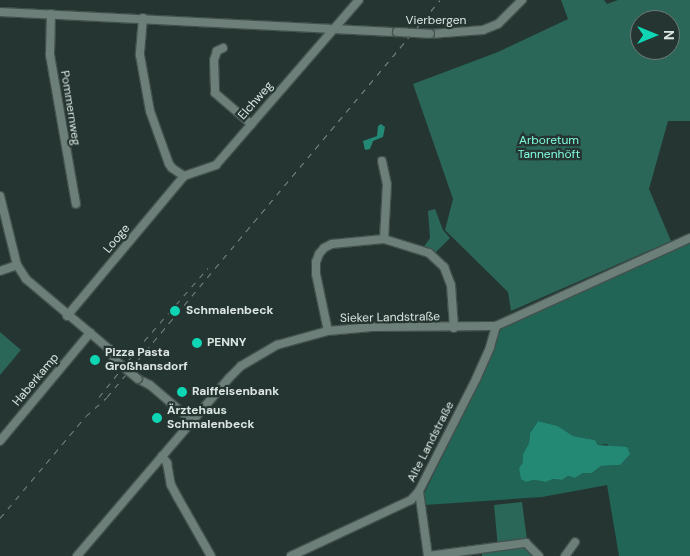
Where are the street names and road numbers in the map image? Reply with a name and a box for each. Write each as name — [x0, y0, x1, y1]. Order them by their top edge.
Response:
street label: Vierbergen — [406, 14, 466, 28]
street label: Pommernweg — [57, 70, 83, 146]
street label: Elchweg — [236, 79, 276, 123]
street label: Looge — [101, 222, 133, 256]
street label: Sieker Landstraße — [340, 310, 440, 326]
street label: Haberkamp — [10, 351, 62, 409]
street label: Alte Landstraße — [405, 399, 457, 485]

